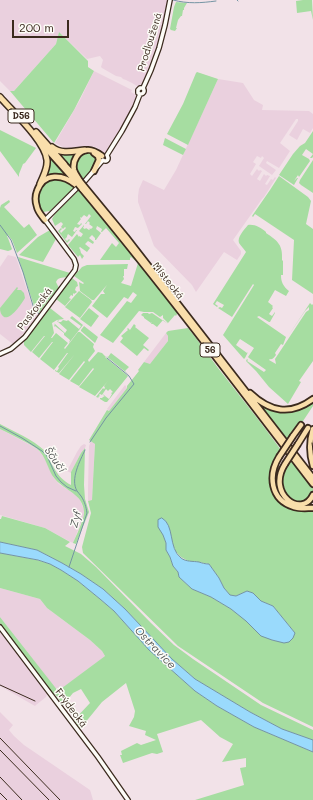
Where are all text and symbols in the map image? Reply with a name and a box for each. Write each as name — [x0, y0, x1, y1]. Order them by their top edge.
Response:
street label: Prodloužená — [135, 11, 165, 73]
scale bar — [14, 12, 71, 38]
text: 200 m — [19, 19, 54, 35]
road number: D56 — [8, 109, 34, 123]
street label: Místecká — [150, 260, 186, 302]
street label: Paskovská — [15, 285, 55, 333]
road number: 56 — [200, 343, 220, 357]
water label: Ščučí — [41, 445, 69, 475]
water label: Zyf — [68, 509, 84, 529]
water label: Ostravice — [132, 624, 178, 672]
street label: Frýdecká — [52, 686, 90, 730]

